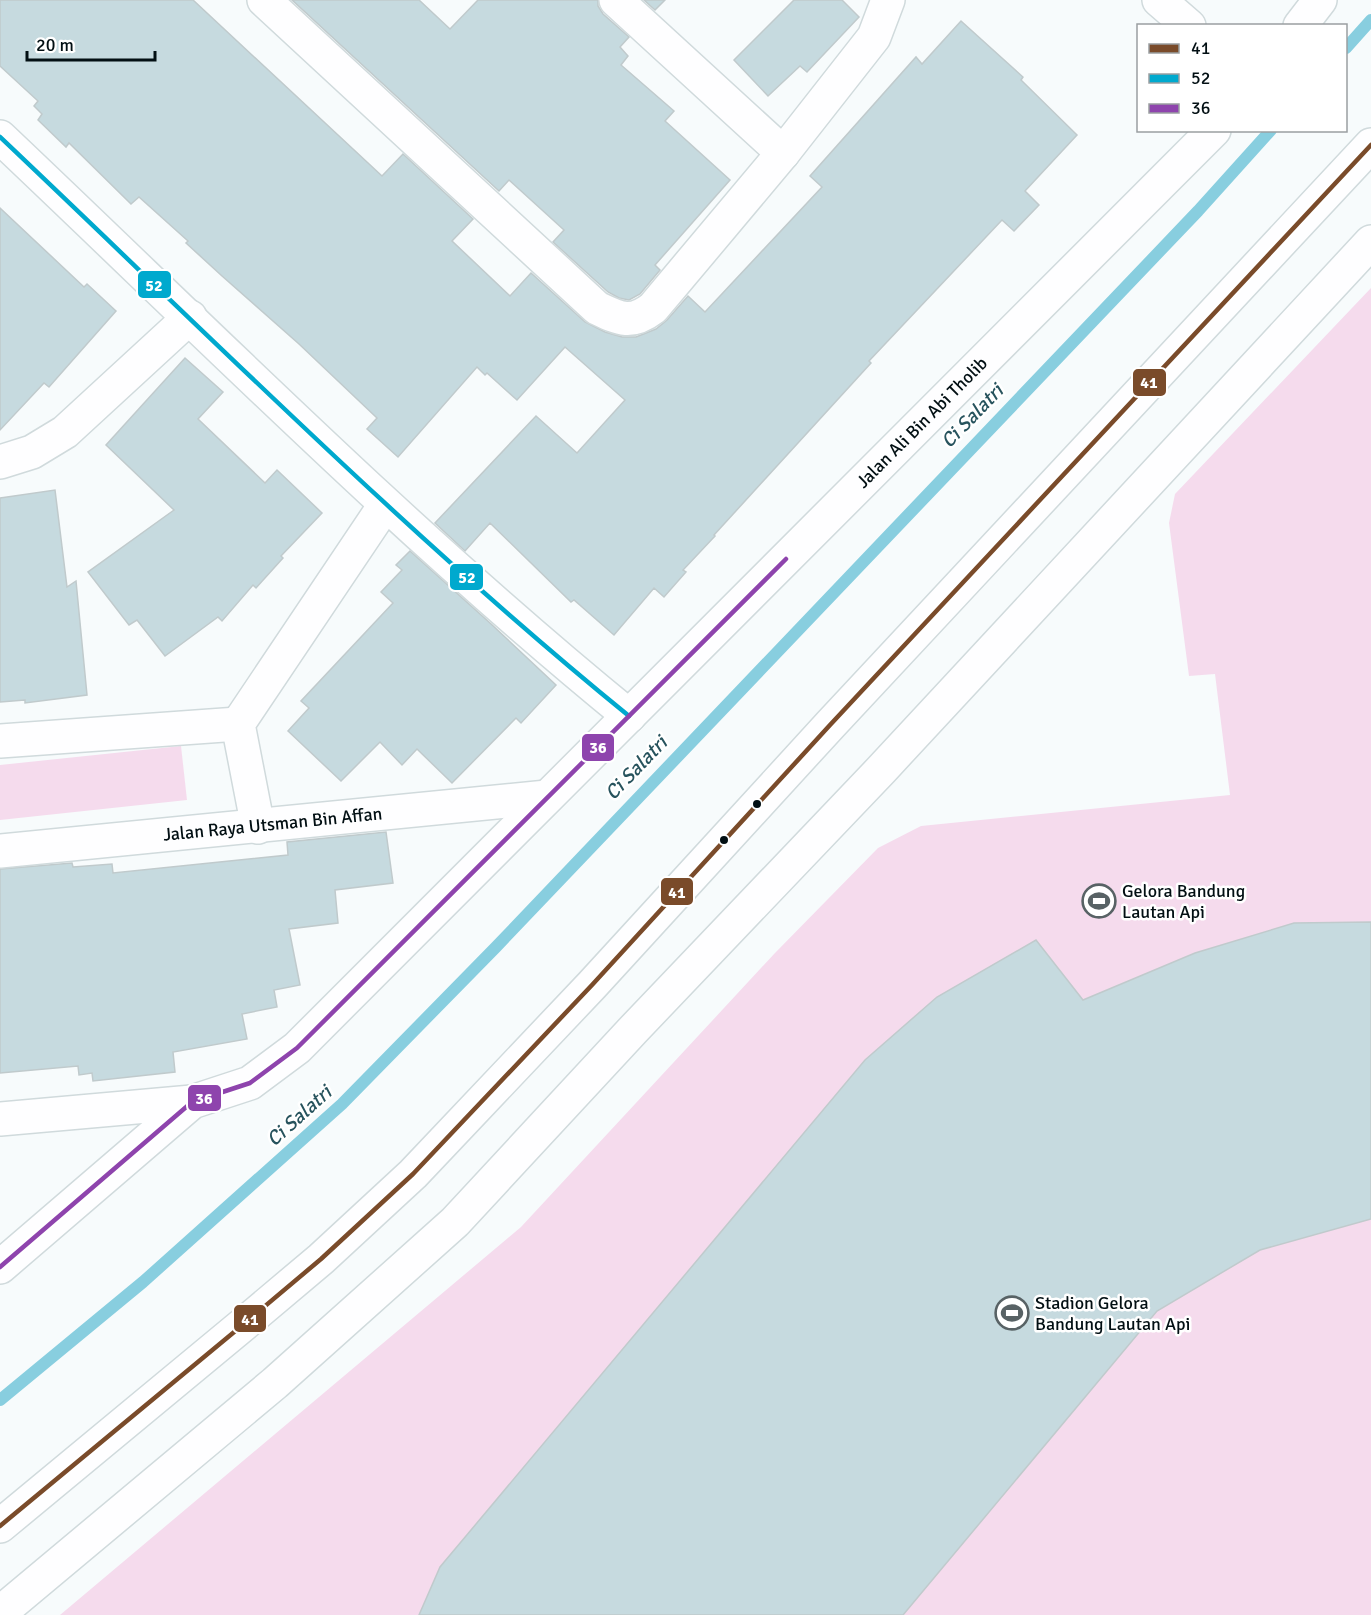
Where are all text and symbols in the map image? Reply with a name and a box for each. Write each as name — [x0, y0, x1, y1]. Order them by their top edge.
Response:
scale bar — [27, 24, 154, 62]
legend — [1137, 24, 1347, 132]
text: 20 m — [36, 34, 74, 56]
text: 41 — [1191, 37, 1210, 59]
text: 52 — [1191, 67, 1210, 89]
text: 36 — [1191, 97, 1210, 119]
line badge: 52 — [137, 270, 172, 299]
text: 52 — [145, 276, 163, 296]
street label: Jalan Ali Bin Abi Tholib — [852, 352, 992, 493]
line badge: 41 — [1132, 368, 1167, 397]
text: 41 — [1140, 373, 1158, 393]
water label: Ci Salatri — [936, 378, 1010, 453]
line badge: 52 — [449, 563, 484, 591]
text: 52 — [458, 568, 476, 588]
water label: Ci Salatri — [600, 730, 674, 805]
line badge: 36 — [581, 733, 615, 762]
text: 36 — [589, 738, 607, 758]
unlabelled marker — [751, 798, 763, 810]
street label: Jalan Raya Utsman Bin Affan — [162, 802, 383, 846]
unlabelled marker — [718, 834, 730, 846]
line badge: 41 — [660, 877, 694, 906]
place label: Gelora Bandung Lautan Api — [1122, 880, 1245, 923]
text: 41 — [668, 883, 686, 903]
sports icon: Gelora Bandung Lautan Api — [1081, 883, 1117, 919]
water label: Ci Salatri — [261, 1079, 338, 1152]
line badge: 36 — [187, 1084, 222, 1112]
text: 36 — [195, 1089, 213, 1109]
place label: Stadion Gelora Bandung Lautan Api — [1035, 1292, 1190, 1335]
sports icon: Stadion Gelora Bandung Lautan Api — [994, 1295, 1030, 1331]
line badge: 41 — [233, 1304, 267, 1333]
text: 41 — [241, 1310, 259, 1330]

